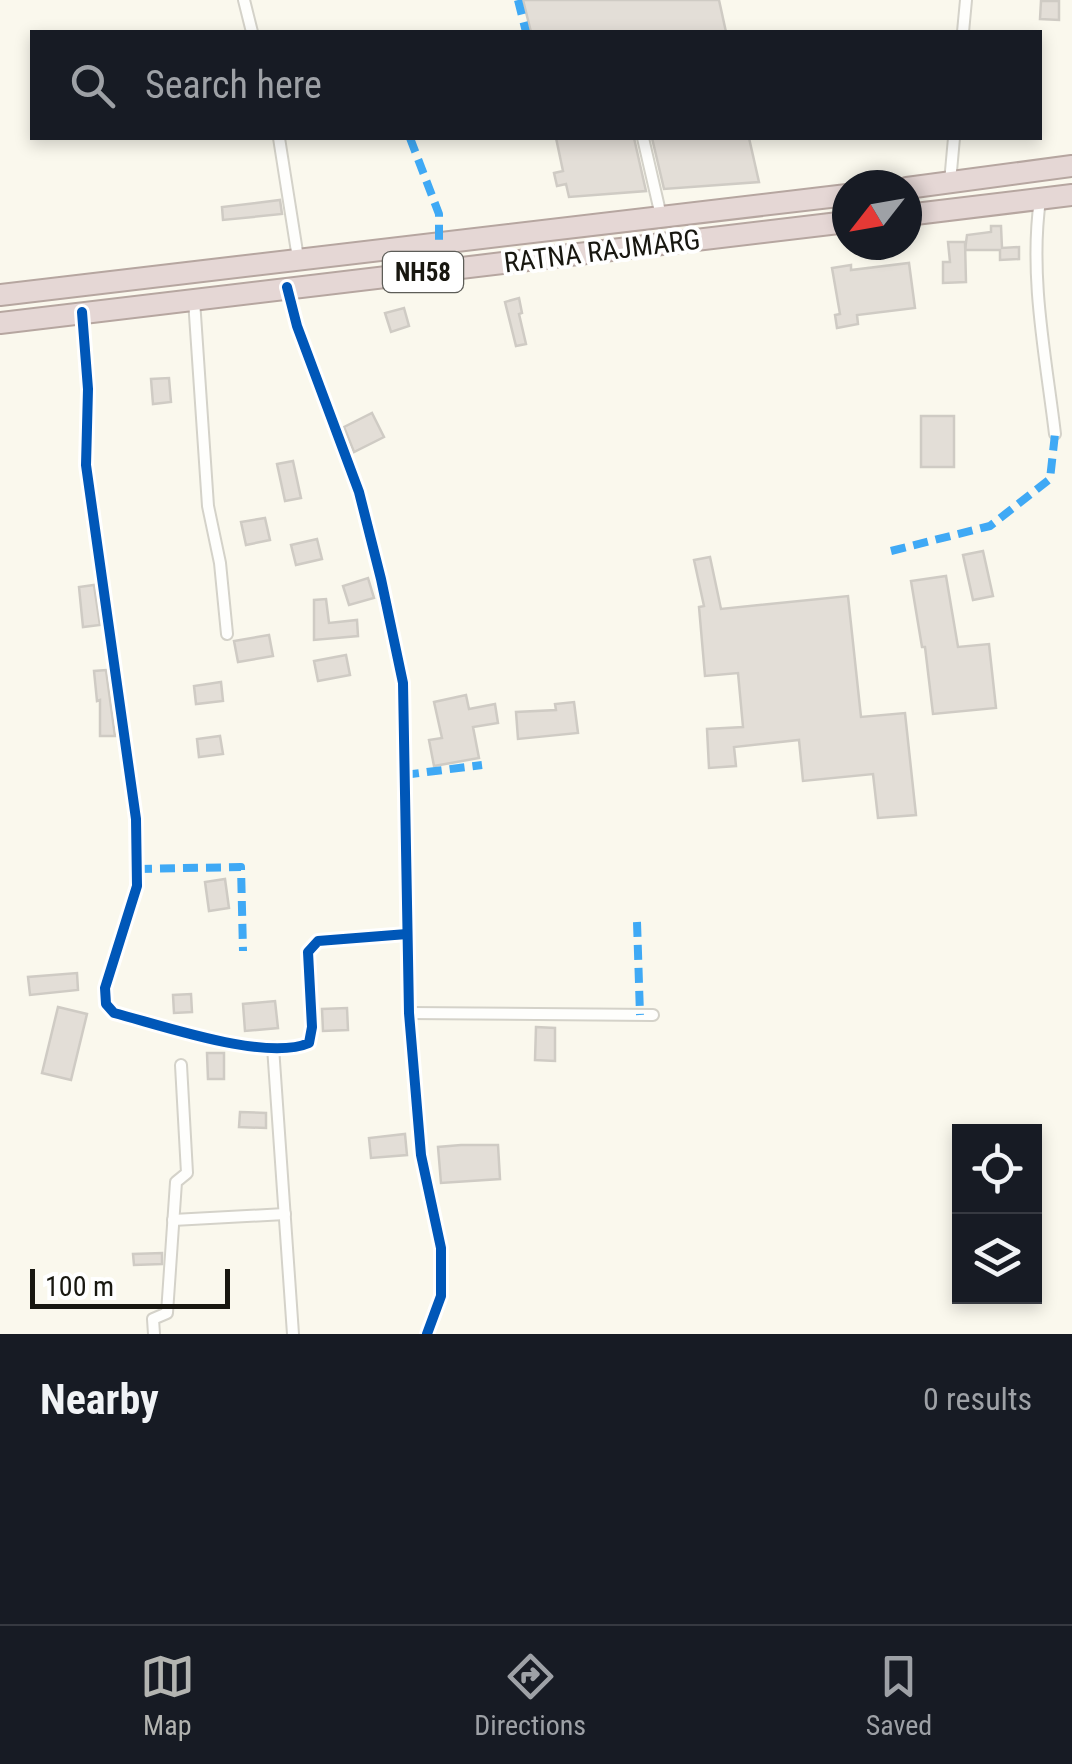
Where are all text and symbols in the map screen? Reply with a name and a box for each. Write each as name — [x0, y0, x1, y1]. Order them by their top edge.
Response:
search box — [30, 30, 1042, 140]
icon: search — [65, 58, 120, 113]
text: Search here — [145, 63, 322, 107]
north arrow — [832, 170, 922, 260]
street label: RATNA RAJMARG — [502, 223, 702, 279]
road number: NH58 — [383, 252, 463, 292]
map controls — [952, 1124, 1042, 1304]
button: locate — [952, 1124, 1042, 1214]
button: layers — [952, 1214, 1042, 1304]
scale bar — [30, 1264, 230, 1308]
text: 100 m — [45, 1270, 114, 1303]
text: Nearby — [40, 1375, 159, 1424]
text: 0 results — [923, 1380, 1032, 1418]
tab: Map — [140, 1649, 195, 1742]
tab: Directions — [474, 1649, 586, 1742]
tab: Saved — [866, 1649, 932, 1742]

